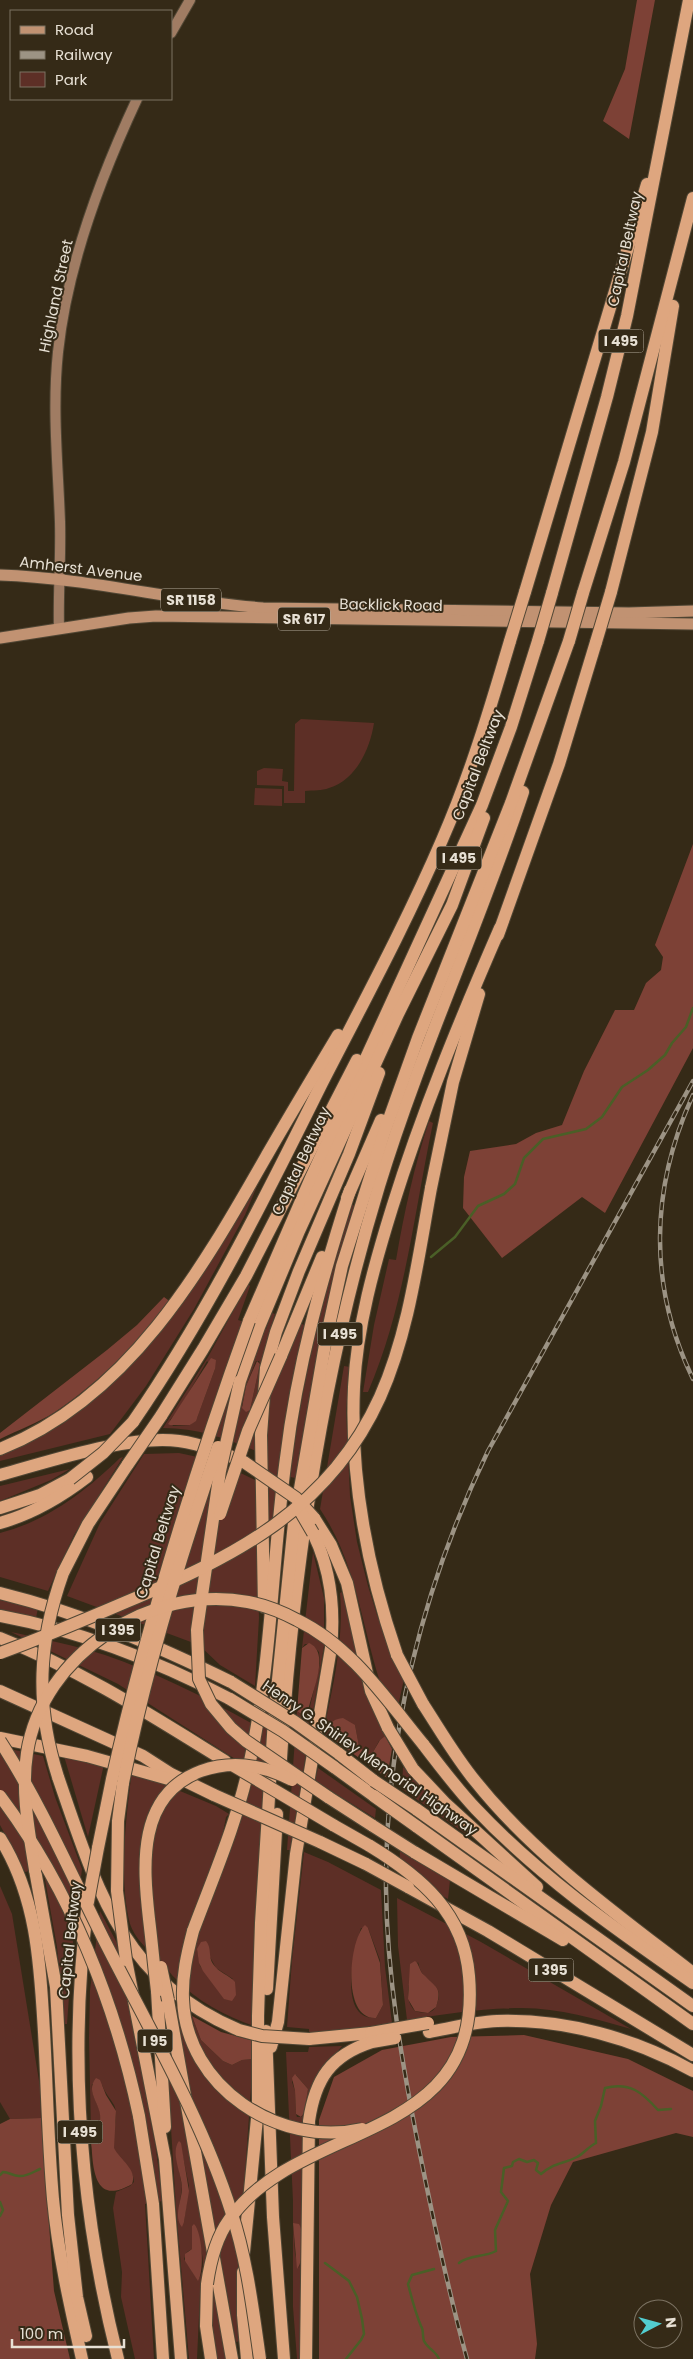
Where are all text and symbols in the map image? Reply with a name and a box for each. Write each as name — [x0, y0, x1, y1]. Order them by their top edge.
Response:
legend — [10, 10, 172, 100]
text: Road — [55, 19, 94, 40]
text: Railway — [55, 44, 113, 65]
text: Park — [55, 69, 87, 90]
street label: Capital Beltway — [602, 189, 647, 308]
street label: Highland Street — [33, 237, 78, 354]
road number: I 495 — [598, 330, 644, 352]
street label: Amherst Avenue — [18, 551, 144, 586]
road number: SR 1158 — [161, 588, 221, 612]
street label: Backlick Road — [339, 593, 443, 616]
road number: SR 617 — [278, 608, 330, 630]
street label: Capital Beltway — [447, 706, 509, 823]
road number: I 495 — [436, 846, 482, 870]
street label: Capital Beltway — [266, 1103, 335, 1218]
road number: I 495 — [318, 1322, 362, 1346]
street label: Capital Beltway — [130, 1482, 185, 1601]
road number: I 395 — [96, 1618, 140, 1642]
street label: Henry G. Shirley Memorial Highway — [258, 1675, 483, 1841]
street label: Capital Beltway — [53, 1880, 86, 1999]
road number: I 395 — [528, 1958, 574, 1982]
road number: I 95 — [138, 2030, 172, 2052]
road number: I 495 — [58, 2120, 102, 2144]
north arrow — [633, 2299, 683, 2349]
scale bar — [12, 2316, 125, 2348]
text: N — [660, 2316, 681, 2329]
text: 100 m — [20, 2323, 63, 2344]

